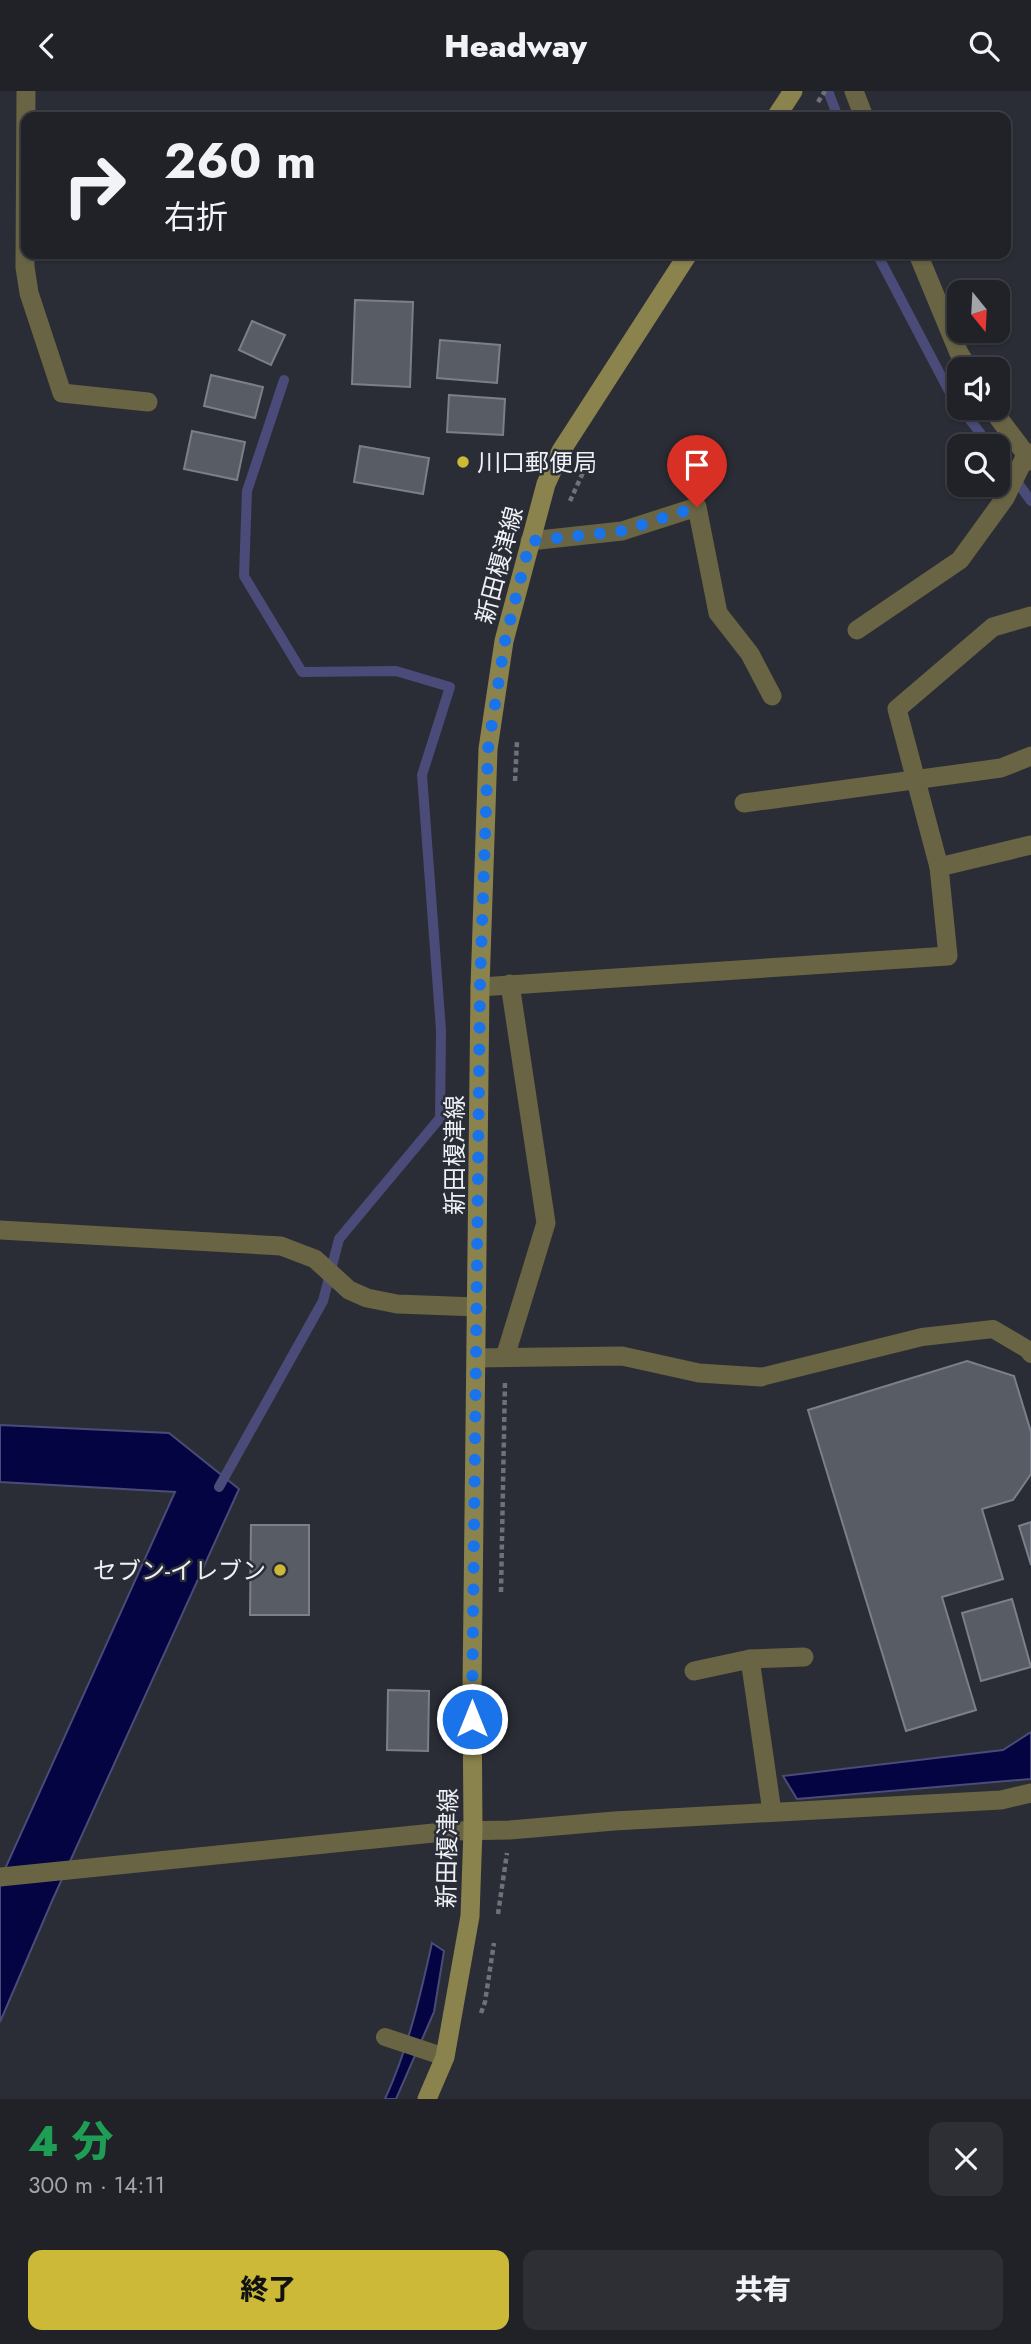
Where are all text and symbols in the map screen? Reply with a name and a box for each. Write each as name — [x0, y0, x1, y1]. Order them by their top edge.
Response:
text: Headway — [444, 23, 587, 69]
icon: back — [28, 27, 66, 65]
icon: search — [965, 27, 1003, 65]
text: 260 m — [164, 126, 316, 196]
icon: right — [49, 140, 140, 231]
text: 右折 — [164, 194, 228, 240]
north arrow — [947, 280, 1010, 343]
map controls — [947, 280, 1010, 497]
button: sound — [947, 357, 1010, 420]
button: search — [947, 434, 1010, 497]
pin — [667, 435, 727, 507]
place label: 川口郵便局 — [477, 445, 597, 480]
icon: arrive — [678, 446, 716, 484]
marker: 川口郵便局 — [455, 454, 471, 470]
street label: 新田榎津線 — [467, 503, 531, 627]
street label: 新田榎津線 — [437, 1095, 472, 1215]
place label: セブン-イレブン — [93, 1553, 266, 1588]
marker: セブン-イレブン — [272, 1562, 288, 1578]
position arrow — [435, 1682, 509, 1756]
street label: 新田榎津線 — [428, 1788, 466, 1908]
text: 4 分 — [28, 2111, 113, 2172]
button: close — [929, 2122, 1003, 2196]
text: 300 m · 14:11 — [28, 2168, 165, 2202]
button: 終了 — [28, 2250, 509, 2330]
button: 共有 — [523, 2250, 1003, 2330]

